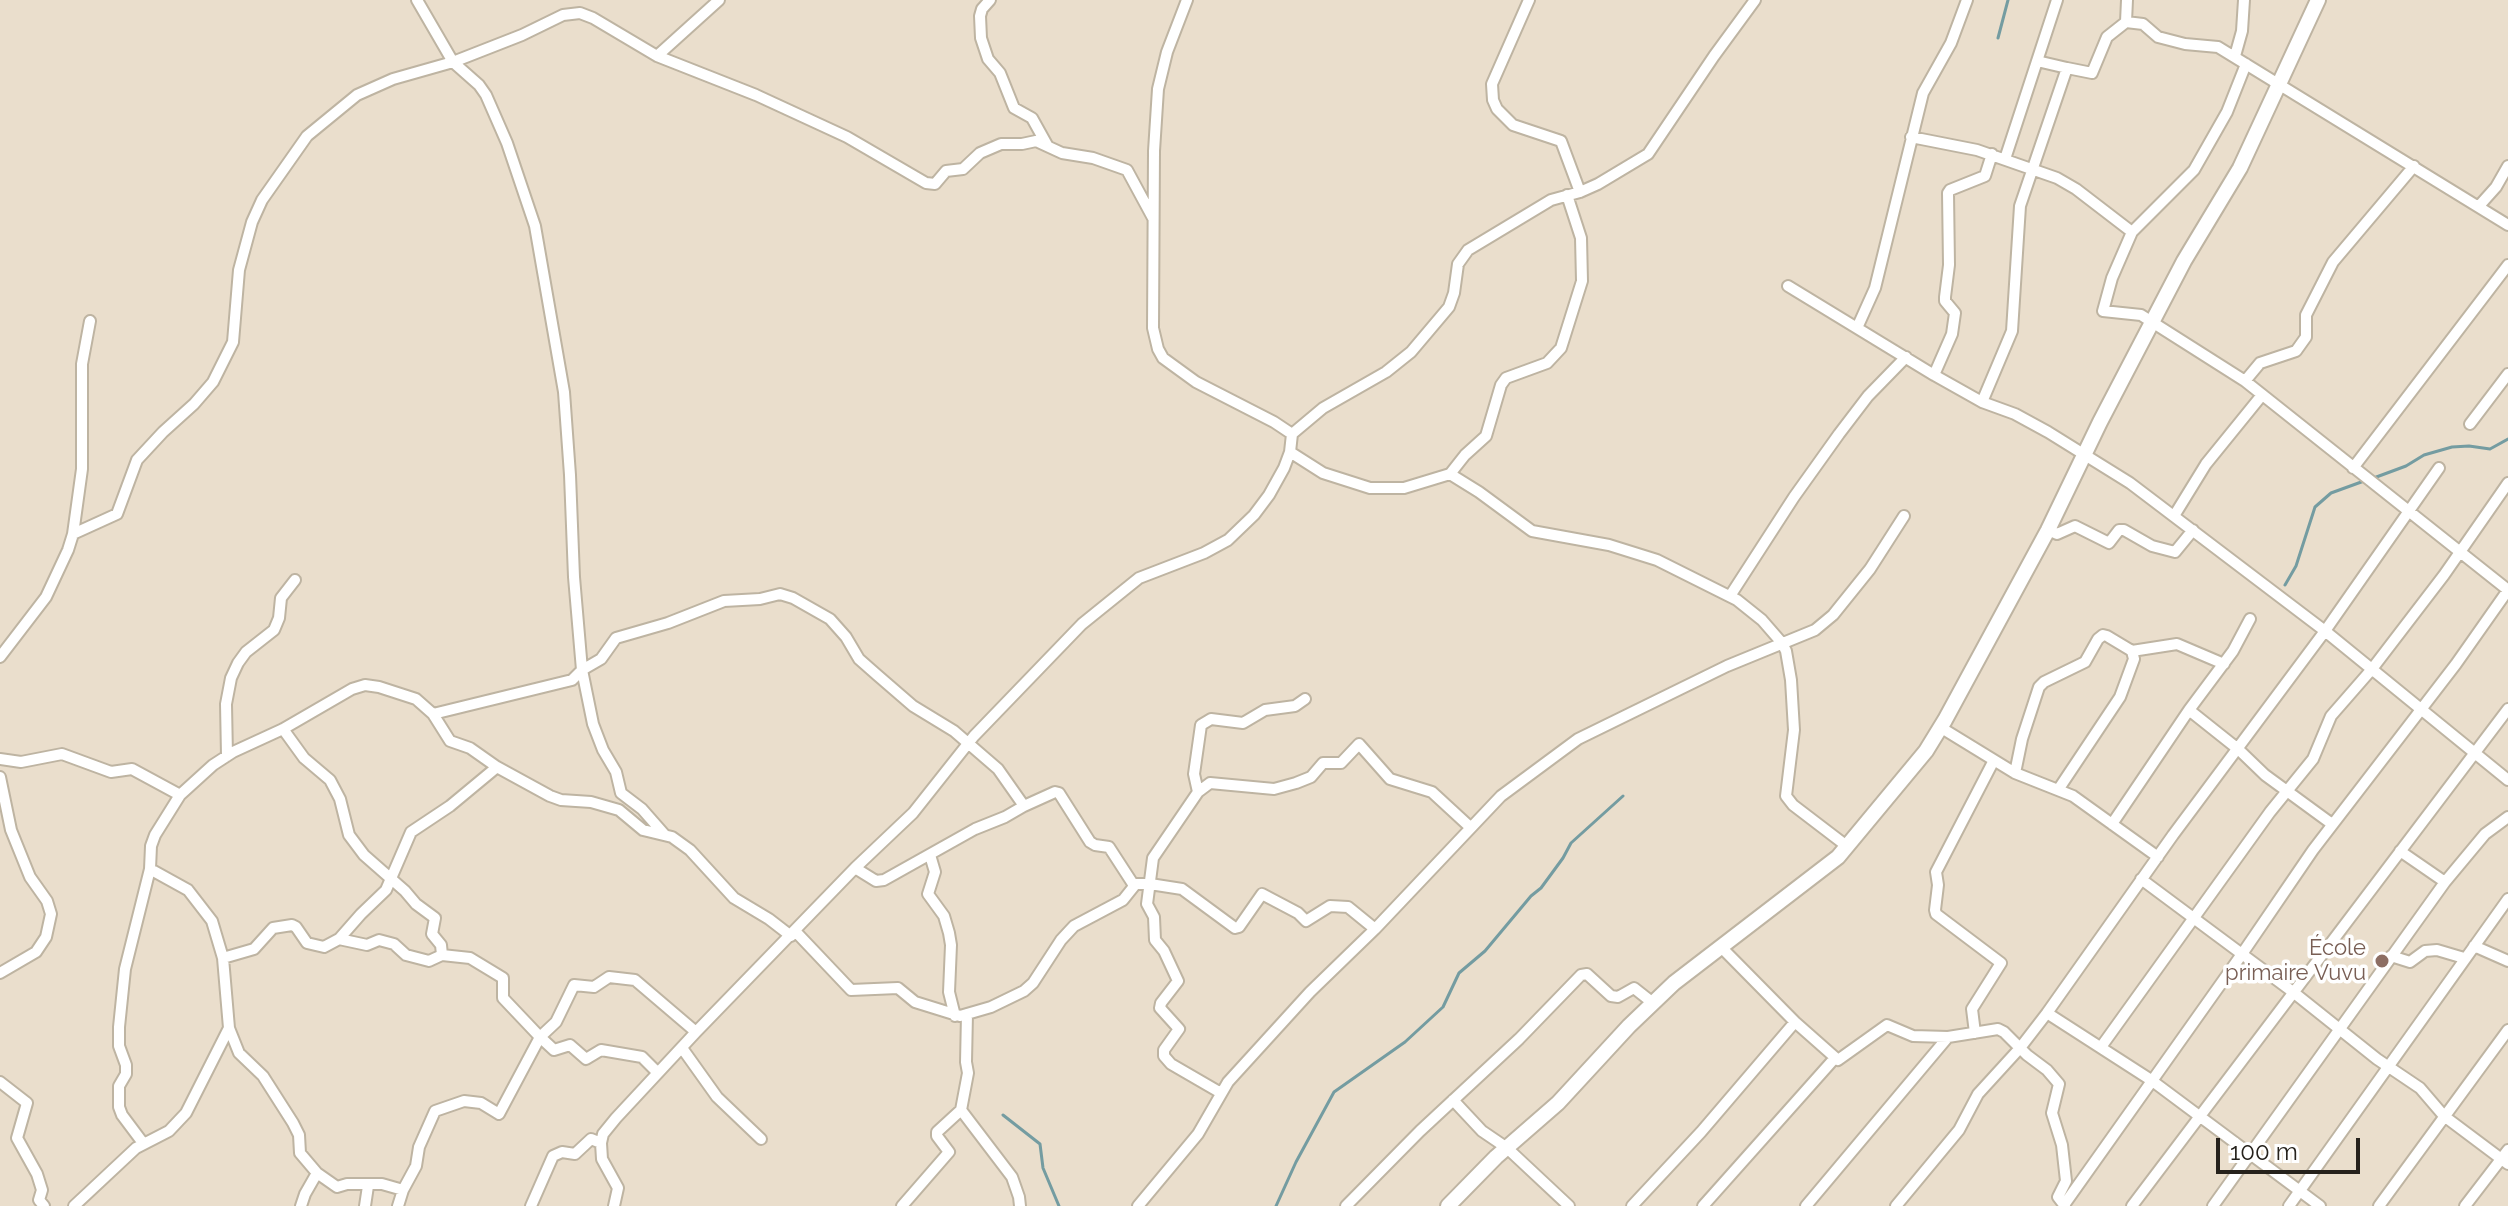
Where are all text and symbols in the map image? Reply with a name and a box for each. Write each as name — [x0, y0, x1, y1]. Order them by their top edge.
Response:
place label: École primaire Vuvu — [2225, 935, 2366, 986]
marker: École primaire Vuvu — [2373, 952, 2391, 970]
scale bar — [2220, 1122, 2364, 1172]
text: 100 m — [2230, 1137, 2298, 1166]

